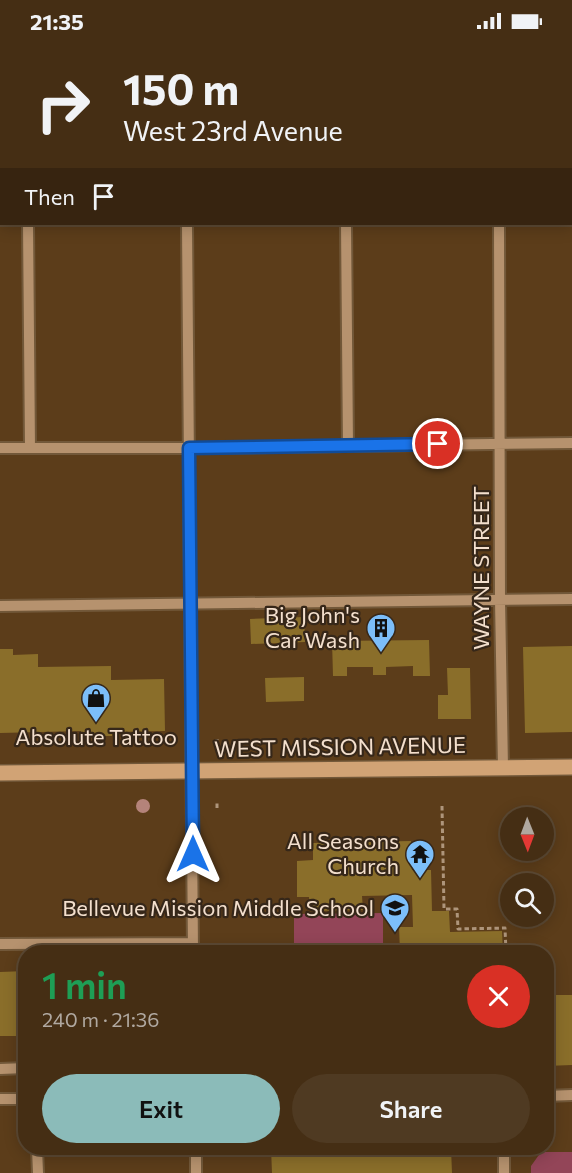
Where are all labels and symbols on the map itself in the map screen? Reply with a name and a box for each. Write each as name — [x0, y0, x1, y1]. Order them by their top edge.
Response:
pin — [412, 418, 463, 469]
street label: WAYNE STREET — [467, 486, 494, 650]
place label: Big John's Car Wash — [265, 601, 360, 653]
building icon: Big John's Car Wash — [365, 612, 397, 654]
shop icon: Absolute Tattoo — [80, 682, 112, 724]
place label: Absolute Tattoo — [15, 723, 177, 750]
street label: WEST MISSION AVENUE — [214, 731, 466, 762]
north arrow — [500, 807, 554, 861]
position arrow — [161, 822, 225, 886]
place label: All Seasons Church — [287, 827, 399, 879]
temple icon: All Seasons Church — [404, 838, 436, 880]
school or university icon: Bellevue Mission Middle School — [379, 892, 411, 934]
place label: Bellevue Mission Middle School — [62, 894, 374, 921]

